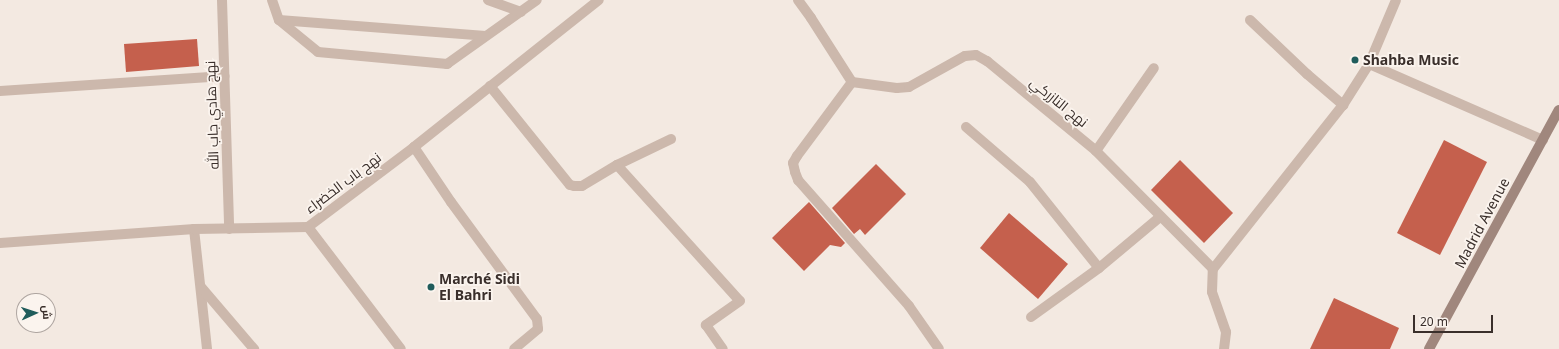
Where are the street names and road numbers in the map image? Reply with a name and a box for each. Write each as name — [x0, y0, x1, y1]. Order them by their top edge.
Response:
street label: نهج هادي جاب الله — [202, 60, 222, 170]
street label: نهج التازركي — [1027, 74, 1091, 130]
street label: نهج باب الخضراء — [302, 149, 384, 217]
street label: Madrid Avenue — [1451, 175, 1513, 271]

